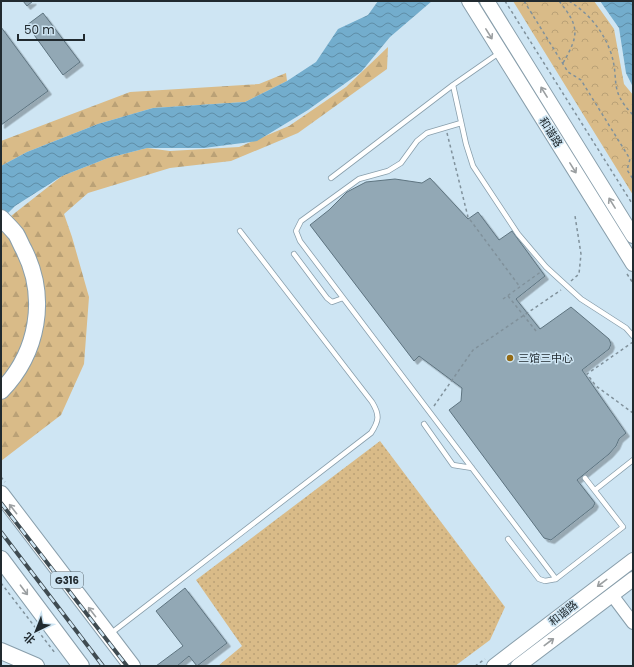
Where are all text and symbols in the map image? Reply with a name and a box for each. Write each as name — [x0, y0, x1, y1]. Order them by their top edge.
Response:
scale bar — [18, 16, 84, 42]
text: 50 m — [24, 21, 55, 38]
one-way arrow — [486, 28, 494, 40]
one-way arrow — [539, 86, 547, 98]
street label: 和谐路 — [535, 114, 567, 150]
one-way arrow — [569, 162, 577, 173]
one-way arrow — [608, 197, 616, 209]
place label: 三馆三中心 — [518, 350, 573, 366]
marker: 三馆三中心 — [505, 353, 515, 363]
one-way arrow — [8, 504, 17, 515]
road number: G316 — [51, 572, 83, 588]
one-way arrow — [596, 579, 607, 587]
one-way arrow — [20, 584, 28, 595]
street label: 和谐路 — [545, 597, 581, 629]
one-way arrow — [88, 607, 96, 618]
north arrow — [16, 611, 56, 651]
text: 北 — [20, 629, 39, 648]
one-way arrow — [543, 638, 554, 647]

